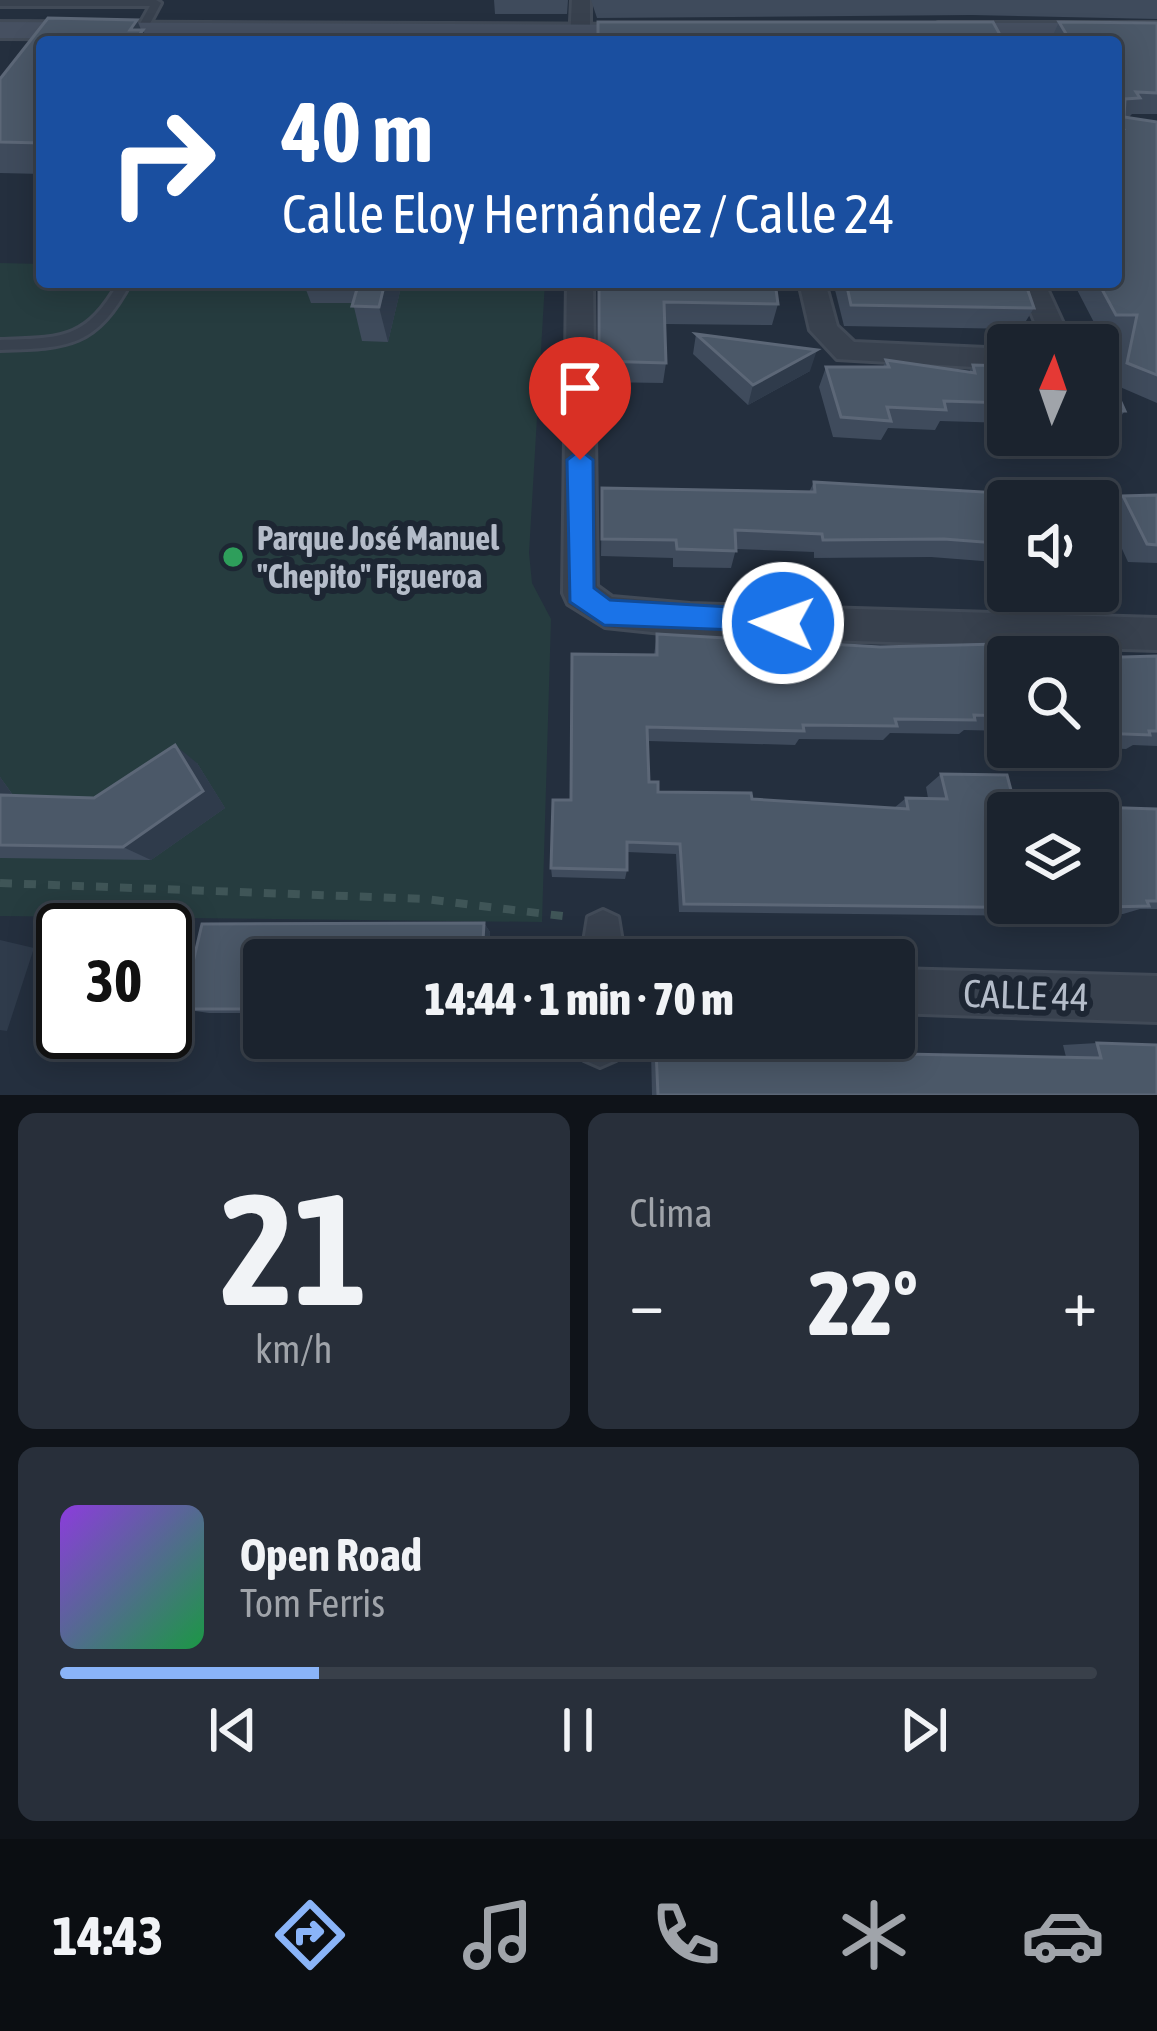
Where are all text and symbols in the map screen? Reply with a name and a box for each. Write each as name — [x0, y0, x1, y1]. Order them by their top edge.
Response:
icon: right — [84, 84, 240, 240]
text: 40 m — [282, 84, 433, 180]
text: Calle Eloy Hernández / Calle 24 — [282, 183, 895, 244]
north arrow — [987, 324, 1119, 456]
map controls — [987, 324, 1119, 924]
pin — [529, 337, 631, 460]
icon: arrive — [547, 355, 613, 421]
button: sound — [987, 480, 1119, 612]
place label: Parque José Manuel "Chepito" Figueroa — [257, 519, 500, 595]
marker: Parque José Manuel "Chepito" Figueroa — [220, 544, 246, 570]
position arrow — [720, 560, 846, 686]
button: search — [987, 636, 1119, 768]
button: layers — [987, 792, 1119, 924]
speed limit sign: 30 — [36, 903, 192, 1059]
street label: CALLE 44 — [963, 971, 1089, 1019]
text: 14:44 · 1 min · 70 m — [424, 973, 734, 1025]
text: 21 — [220, 1159, 367, 1338]
text: Clima — [630, 1191, 713, 1235]
text: 22° — [809, 1251, 918, 1354]
text: − — [630, 1264, 664, 1340]
text: + — [1063, 1264, 1097, 1340]
text: km/h — [255, 1327, 332, 1371]
text: Open Road — [240, 1529, 422, 1581]
text: Tom Ferris — [240, 1581, 385, 1625]
icon: previous — [200, 1697, 266, 1763]
icon: pause — [545, 1697, 611, 1763]
icon: next — [891, 1697, 957, 1763]
icon: directions — [268, 1893, 352, 1977]
icon: music — [456, 1893, 540, 1977]
icon: phone — [644, 1893, 728, 1977]
icon: climate — [832, 1893, 916, 1977]
icon: car — [1021, 1893, 1105, 1977]
text: 14:43 — [52, 1905, 163, 1966]

